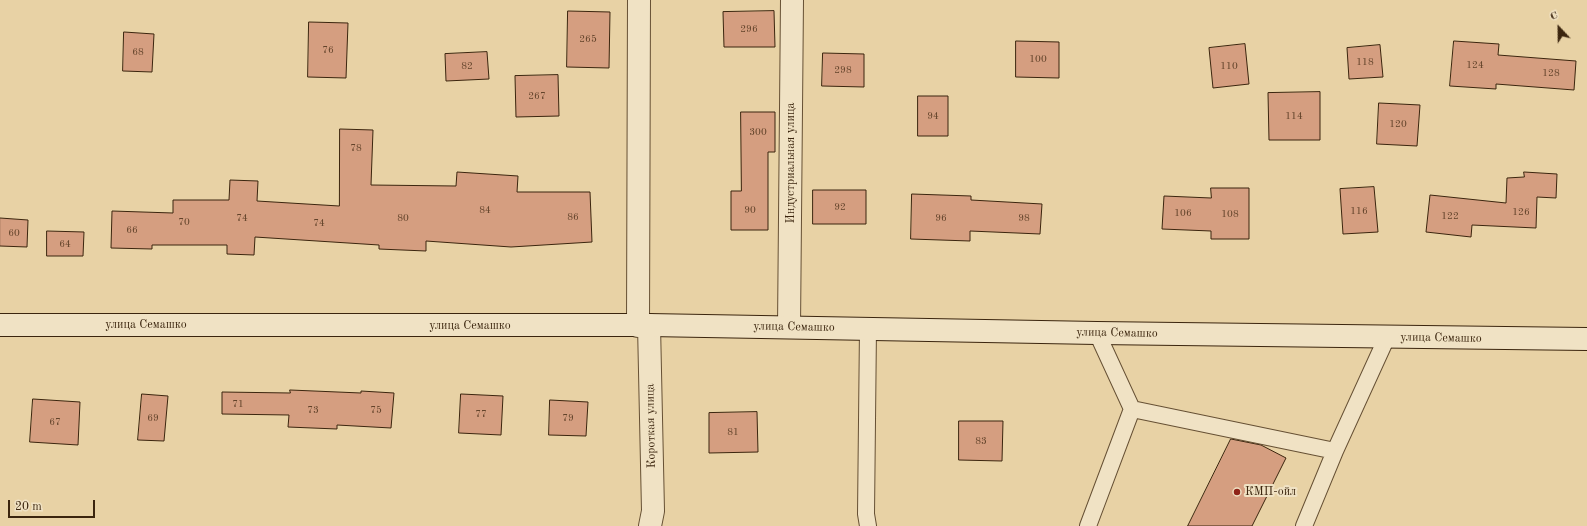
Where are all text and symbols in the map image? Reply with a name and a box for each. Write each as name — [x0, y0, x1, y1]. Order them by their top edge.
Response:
north arrow — [1539, 8, 1579, 48]
text: С — [1549, 10, 1560, 23]
house number: 296 — [740, 23, 758, 35]
house number: 265 — [579, 33, 597, 45]
house number: 76 — [322, 44, 334, 56]
house number: 68 — [132, 46, 144, 58]
house number: 100 — [1029, 53, 1047, 65]
house number: 118 — [1356, 56, 1374, 68]
house number: 124 — [1466, 59, 1484, 71]
house number: 82 — [461, 60, 473, 72]
house number: 110 — [1220, 60, 1238, 72]
house number: 298 — [834, 64, 852, 76]
house number: 128 — [1542, 67, 1560, 79]
house number: 267 — [528, 90, 546, 102]
street label: Индустриальная улица — [784, 103, 798, 223]
house number: 94 — [927, 110, 939, 122]
house number: 114 — [1285, 110, 1303, 122]
house number: 120 — [1389, 118, 1407, 130]
house number: 300 — [749, 126, 767, 138]
house number: 78 — [350, 142, 362, 154]
house number: 92 — [834, 201, 846, 213]
house number: 84 — [479, 204, 491, 216]
house number: 90 — [744, 204, 756, 216]
house number: 116 — [1350, 205, 1368, 217]
house number: 126 — [1512, 206, 1530, 218]
house number: 106 — [1174, 207, 1192, 219]
house number: 108 — [1221, 208, 1239, 220]
house number: 122 — [1441, 210, 1459, 222]
house number: 86 — [567, 211, 579, 223]
house number: 74 — [236, 212, 248, 224]
house number: 80 — [397, 212, 409, 224]
house number: 96 — [935, 212, 947, 224]
house number: 98 — [1018, 212, 1030, 224]
house number: 70 — [178, 216, 190, 228]
house number: 74 — [313, 217, 325, 229]
house number: 66 — [126, 224, 138, 236]
house number: 60 — [8, 227, 20, 239]
house number: 64 — [59, 238, 71, 250]
street label: улица Семашко — [105, 318, 187, 332]
street label: улица Семашко — [429, 319, 511, 333]
street label: улица Семашко — [753, 319, 835, 335]
street label: улица Семашко — [1076, 325, 1158, 341]
street label: улица Семашко — [1400, 330, 1482, 346]
street label: Короткая улица — [643, 383, 659, 469]
house number: 71 — [232, 398, 244, 410]
house number: 73 — [307, 404, 319, 416]
house number: 75 — [370, 404, 382, 416]
house number: 77 — [475, 408, 487, 420]
house number: 69 — [147, 412, 159, 424]
house number: 79 — [562, 412, 574, 424]
house number: 67 — [49, 416, 61, 428]
house number: 81 — [727, 426, 739, 438]
house number: 83 — [975, 435, 987, 447]
place label: КМП-ойл — [1245, 485, 1296, 499]
marker: КМП-ойл — [1232, 487, 1242, 497]
scale bar — [10, 492, 97, 518]
text: 20 m — [15, 501, 42, 513]

